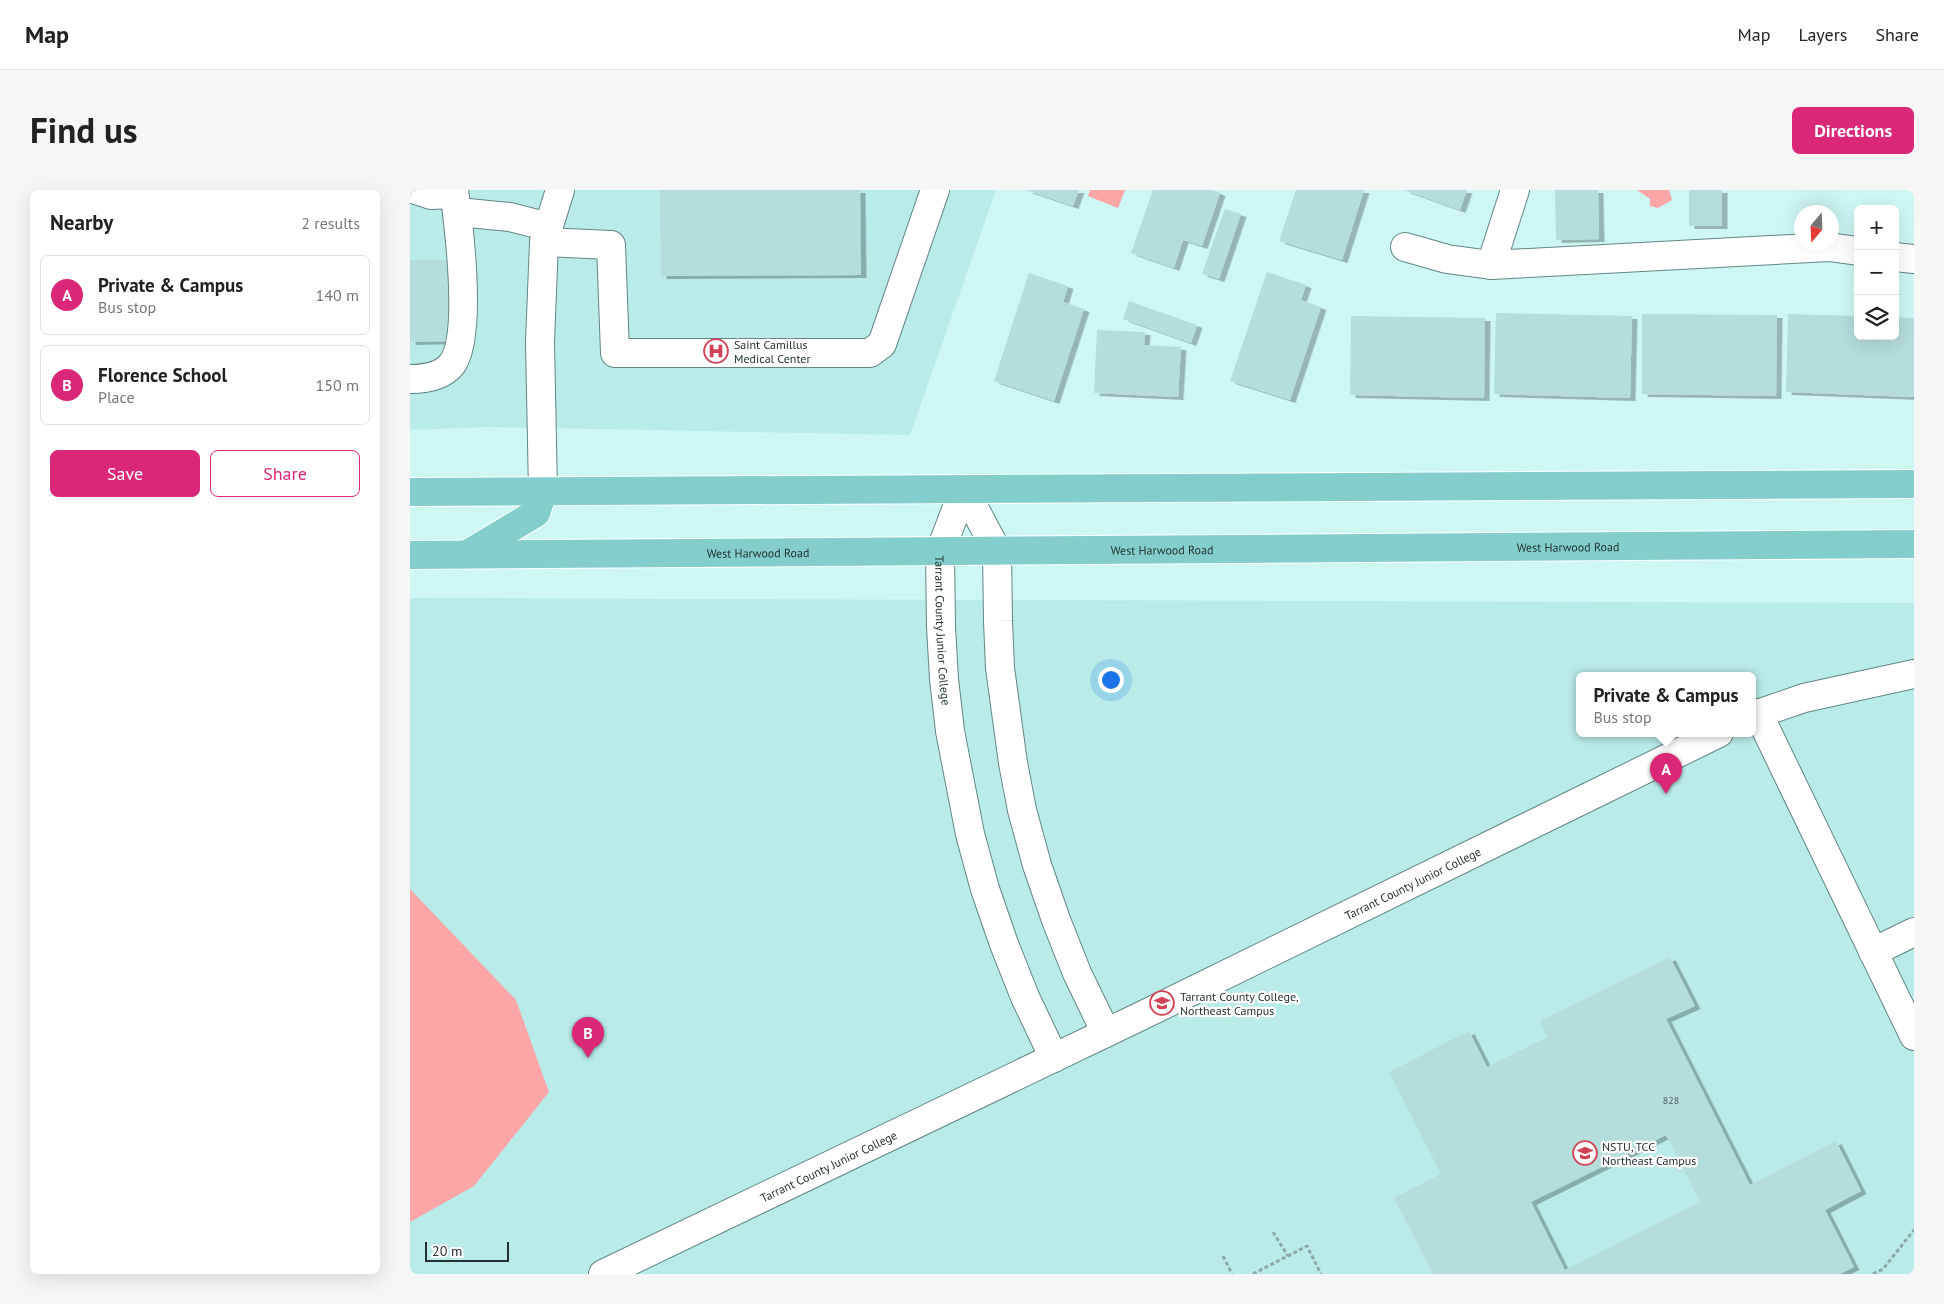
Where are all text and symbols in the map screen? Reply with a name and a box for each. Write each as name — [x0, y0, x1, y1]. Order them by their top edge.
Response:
text: Map — [25, 19, 69, 50]
text: Map — [1738, 23, 1770, 46]
text: Layers — [1798, 23, 1847, 46]
text: Share — [1875, 23, 1919, 46]
text: Find us — [30, 107, 138, 153]
button: Directions — [1792, 107, 1914, 154]
north arrow — [1794, 205, 1839, 250]
map controls — [1854, 205, 1899, 340]
button: + — [1854, 205, 1899, 250]
text: Nearby — [50, 209, 113, 236]
text: 2 results — [301, 213, 360, 233]
button: − — [1854, 250, 1899, 295]
text: Private & Campus — [98, 273, 243, 297]
text: A — [62, 285, 72, 305]
text: 140 m — [316, 285, 359, 305]
button: layers — [1854, 295, 1899, 340]
text: Bus stop — [98, 297, 156, 317]
place label: Saint Camillus Medical Center — [734, 337, 811, 366]
hospital icon: Saint Camillus Medical Center — [703, 338, 729, 364]
text: Florence School — [98, 363, 227, 387]
text: B — [62, 375, 72, 395]
text: 150 m — [316, 375, 359, 395]
text: Place — [98, 387, 135, 407]
button: Save — [50, 450, 200, 497]
button: Share — [210, 450, 360, 497]
street label: West Harwood Road — [1517, 539, 1619, 554]
street label: West Harwood Road — [1111, 542, 1213, 557]
street label: West Harwood Road — [707, 545, 809, 560]
street label: Tarrant County Junior College — [933, 556, 954, 706]
your location — [1098, 667, 1124, 693]
popup — [1576, 672, 1756, 737]
text: Private & Campus — [1593, 683, 1739, 707]
text: Bus stop — [1593, 707, 1652, 727]
pin: A — [1650, 753, 1682, 794]
street label: Tarrant County Junior College — [1342, 843, 1483, 923]
place label: Tarrant County College, Northeast Campus — [1180, 989, 1299, 1018]
school or university icon: Tarrant County College, Northeast Campus — [1149, 990, 1175, 1016]
pin: B — [572, 1017, 604, 1058]
house number: 828 — [1663, 1094, 1679, 1107]
street label: Tarrant County Junior College — [758, 1127, 899, 1205]
place label: NSTU, TCC Northeast Campus — [1602, 1139, 1696, 1168]
school or university icon: NSTU, TCC Northeast Campus — [1572, 1140, 1598, 1166]
scale bar — [425, 1239, 509, 1262]
text: 20 m — [432, 1242, 462, 1260]

